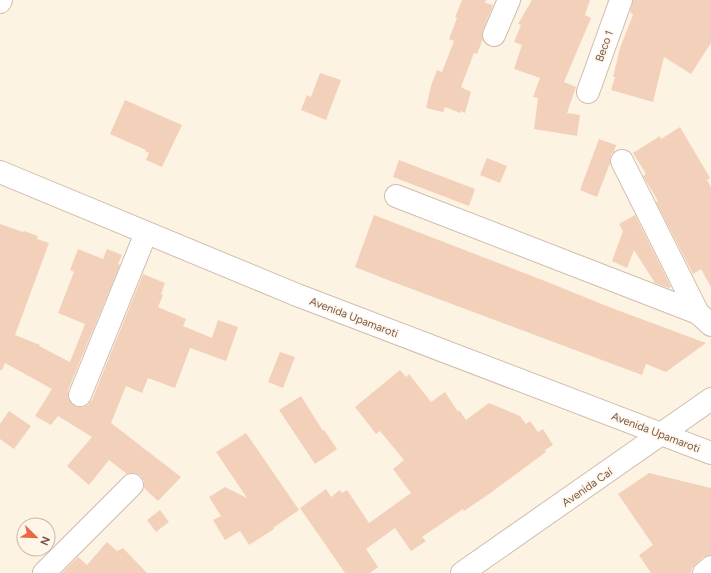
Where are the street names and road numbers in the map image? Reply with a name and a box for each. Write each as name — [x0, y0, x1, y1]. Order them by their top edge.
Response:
street label: Beco 1 — [593, 29, 616, 64]
street label: Avenida Upamaroti — [308, 295, 400, 340]
street label: Avenida Upamaroti — [610, 410, 702, 455]
street label: Avenida Caí — [560, 465, 615, 510]

